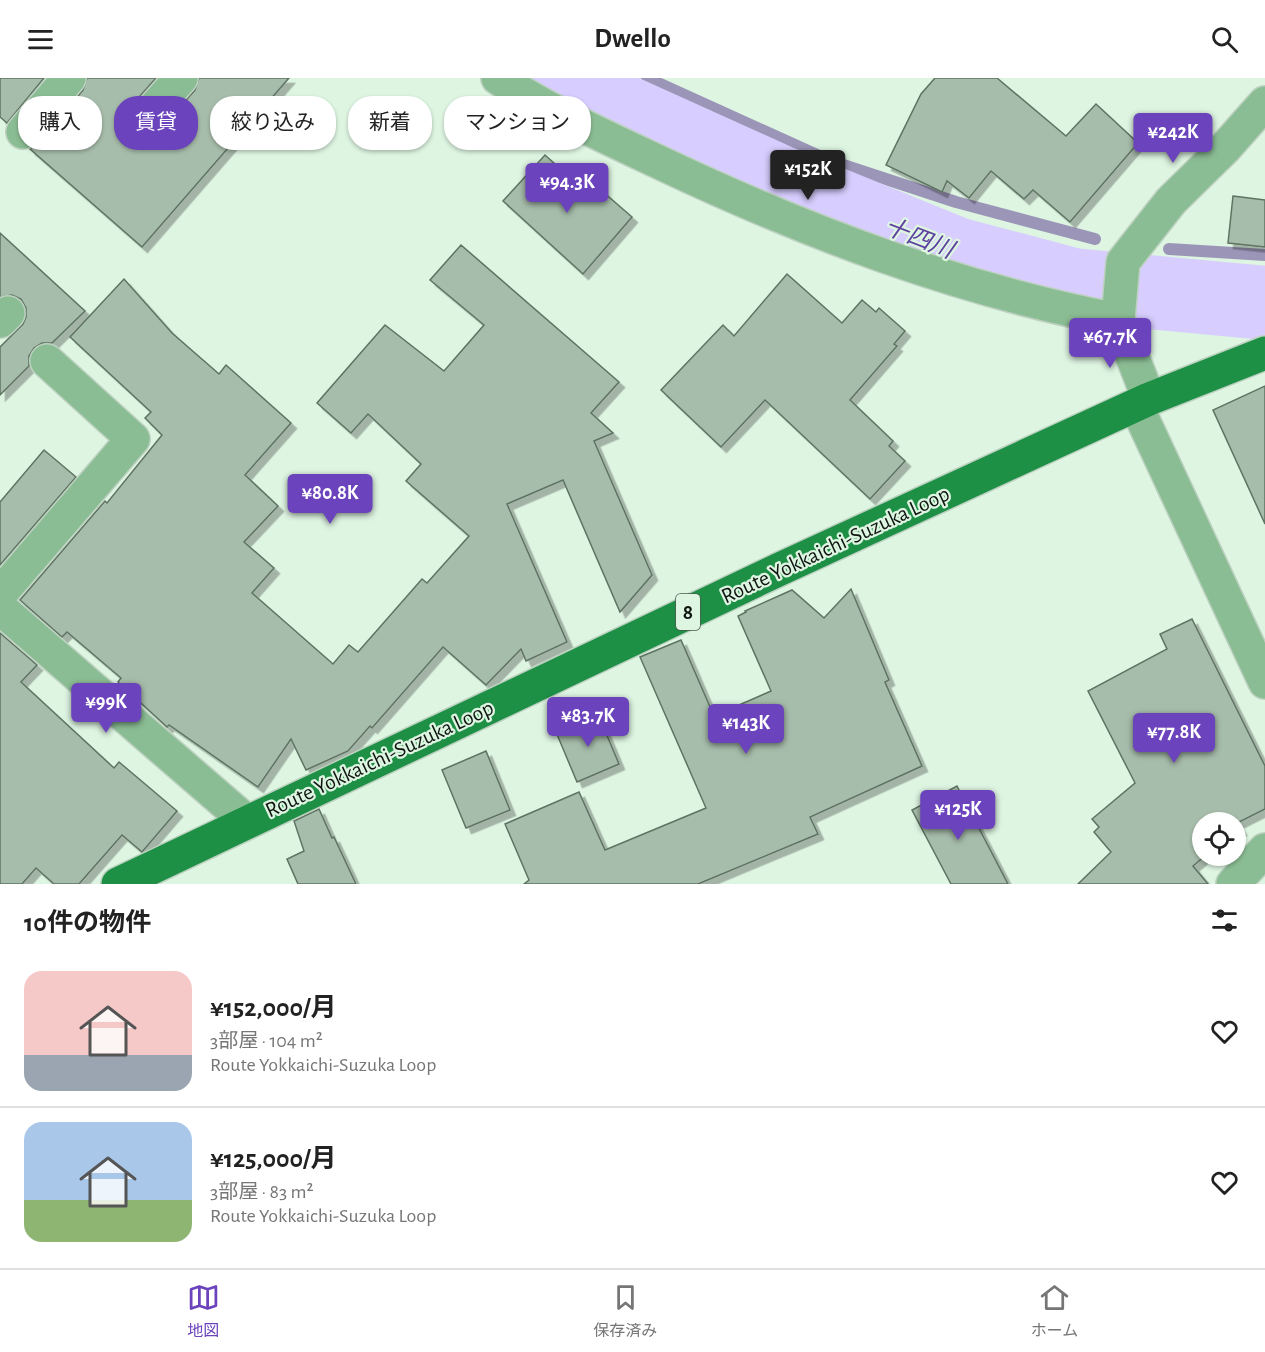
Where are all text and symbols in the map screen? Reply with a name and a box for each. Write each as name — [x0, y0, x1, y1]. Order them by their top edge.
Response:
icon: menu — [24, 23, 57, 56]
icon: search — [1208, 23, 1241, 56]
text: Dwello — [594, 25, 671, 52]
chip: 購入 — [18, 96, 102, 150]
chip: 賃貸 — [114, 96, 198, 150]
chip: 絞り込み — [210, 96, 336, 150]
chip: 新着 — [348, 96, 432, 150]
chip: マンション — [444, 96, 591, 150]
pin: ¥242K — [1131, 113, 1215, 164]
text: ¥242K — [1147, 122, 1199, 142]
pin: ¥152K — [766, 150, 850, 201]
text: ¥152K — [784, 159, 832, 179]
pin: ¥94.3K — [518, 163, 616, 214]
text: ¥94.3K — [539, 172, 595, 192]
water label: 十四川 — [881, 213, 960, 264]
pin: ¥67.7K — [1061, 318, 1159, 369]
text: ¥67.7K — [1083, 327, 1137, 347]
pin: ¥80.8K — [281, 474, 379, 525]
street label: Route Yokkaichi-Suzuka Loop — [718, 482, 953, 607]
text: ¥80.8K — [302, 483, 358, 503]
road number: 8 — [676, 594, 700, 630]
pin: ¥99K — [70, 683, 142, 734]
text: ¥99K — [85, 692, 127, 712]
street label: Route Yokkaichi-Suzuka Loop — [262, 696, 497, 821]
pin: ¥83.7K — [539, 697, 637, 748]
pin: ¥143K — [704, 704, 788, 755]
text: ¥83.7K — [561, 706, 615, 726]
text: ¥143K — [722, 713, 770, 733]
pin: ¥77.8K — [1125, 713, 1223, 764]
text: ¥77.8K — [1147, 722, 1201, 742]
pin: ¥125K — [916, 790, 1000, 841]
text: ¥125K — [934, 799, 982, 819]
map controls — [1192, 812, 1246, 866]
button: locate — [1192, 812, 1246, 866]
icon: filters — [1208, 904, 1241, 937]
text: 10件の物件 — [24, 910, 151, 936]
icon: home — [72, 995, 144, 1067]
text: ¥152,000/月 — [210, 995, 337, 1021]
icon: heart — [1208, 1015, 1241, 1048]
text: 3部屋 · 104 m² — [210, 1031, 323, 1051]
text: Route Yokkaichi-Suzuka Loop — [210, 1055, 436, 1075]
icon: home — [72, 1146, 144, 1218]
text: ¥125,000/月 — [210, 1146, 337, 1172]
icon: heart — [1208, 1166, 1241, 1199]
text: 3部屋 · 83 m² — [210, 1182, 313, 1202]
text: Route Yokkaichi-Suzuka Loop — [210, 1206, 436, 1226]
tab: 地図 — [187, 1281, 220, 1341]
tab: 保存済み — [593, 1281, 657, 1341]
tab: ホーム — [1031, 1281, 1078, 1341]

